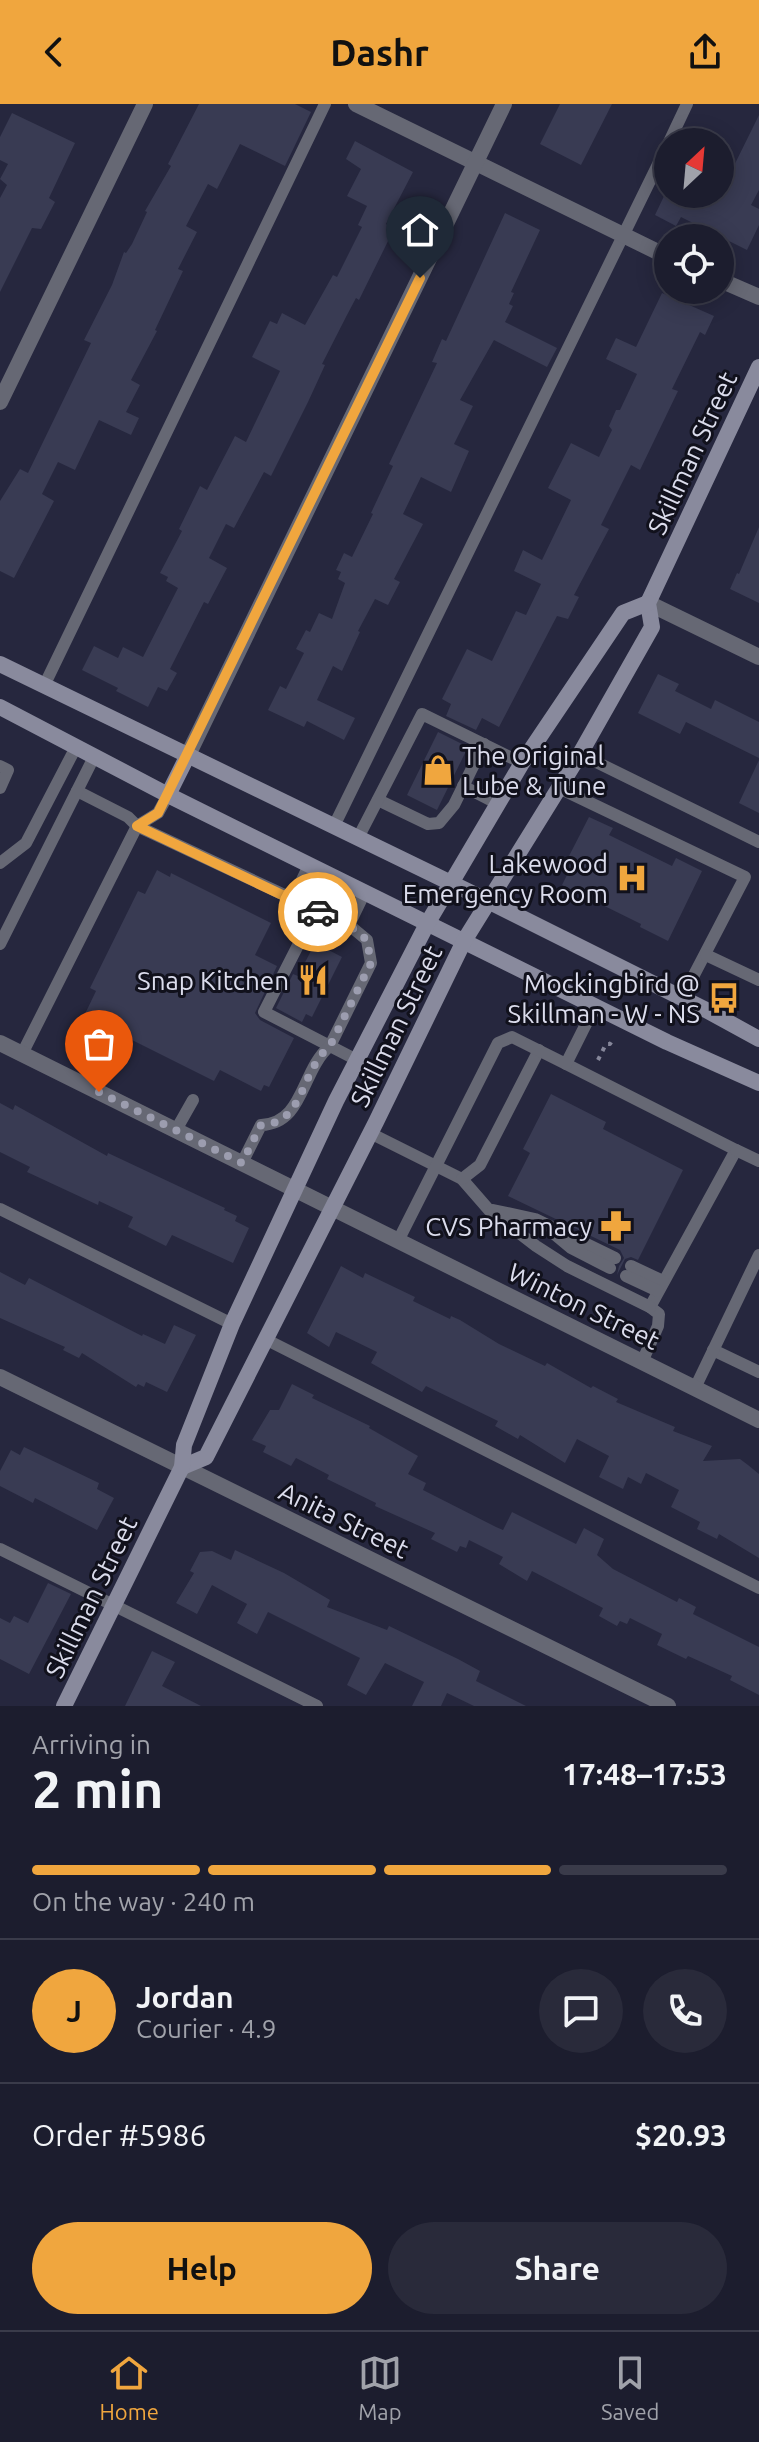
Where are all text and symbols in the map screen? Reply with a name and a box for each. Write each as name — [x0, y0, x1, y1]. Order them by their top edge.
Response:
icon: back — [32, 30, 76, 74]
icon: share — [683, 30, 727, 74]
text: Dashr — [330, 32, 429, 73]
north arrow — [654, 128, 734, 208]
map controls — [654, 128, 734, 304]
pin — [386, 196, 454, 278]
icon: home — [398, 208, 442, 252]
button: locate — [654, 224, 734, 304]
street label: Skillman Street — [642, 367, 742, 539]
place label: The Original Lube & Tune — [462, 741, 606, 800]
shop icon: The Original Lube & Tune — [421, 753, 455, 787]
place label: Lakewood Emergency Room — [403, 849, 608, 908]
hospital icon: Lakewood Emergency Room — [615, 861, 649, 895]
courier — [278, 872, 358, 952]
icon: car — [296, 890, 340, 934]
street label: Skillman Street — [344, 941, 448, 1111]
restaurant icon: Snap Kitchen — [296, 963, 330, 997]
place label: Snap Kitchen — [137, 966, 289, 995]
place label: Mockingbird @ Skillman - W - NS — [508, 969, 700, 1028]
bus stop icon: Mockingbird @ Skillman - W - NS — [707, 981, 741, 1015]
pin — [65, 1010, 133, 1092]
icon: bag — [77, 1022, 121, 1066]
pharmacy icon: CVS Pharmacy — [599, 1209, 633, 1243]
place label: CVS Pharmacy — [425, 1212, 592, 1241]
street label: Winton Street — [504, 1257, 664, 1355]
street label: Anita Street — [275, 1476, 413, 1564]
street label: Skillman Street — [39, 1512, 143, 1682]
text: Arriving in — [32, 1730, 151, 1759]
text: 17:48–17:53 — [562, 1757, 727, 1791]
text: 2 min — [32, 1760, 163, 1818]
text: On the way · 240 m — [32, 1887, 255, 1916]
button: chat — [539, 1969, 623, 2053]
button: phone — [643, 1969, 727, 2053]
text: Jordan — [136, 1980, 234, 2014]
text: J — [66, 1994, 82, 2028]
text: Courier · 4.9 — [136, 2014, 276, 2043]
text: Order #5986 — [32, 2118, 206, 2152]
text: $20.93 — [635, 2118, 727, 2152]
button: Help — [32, 2222, 372, 2314]
button: Share — [388, 2222, 727, 2314]
tab: Home — [100, 2351, 159, 2424]
tab: Map — [358, 2351, 402, 2424]
tab: Saved — [601, 2351, 659, 2424]

